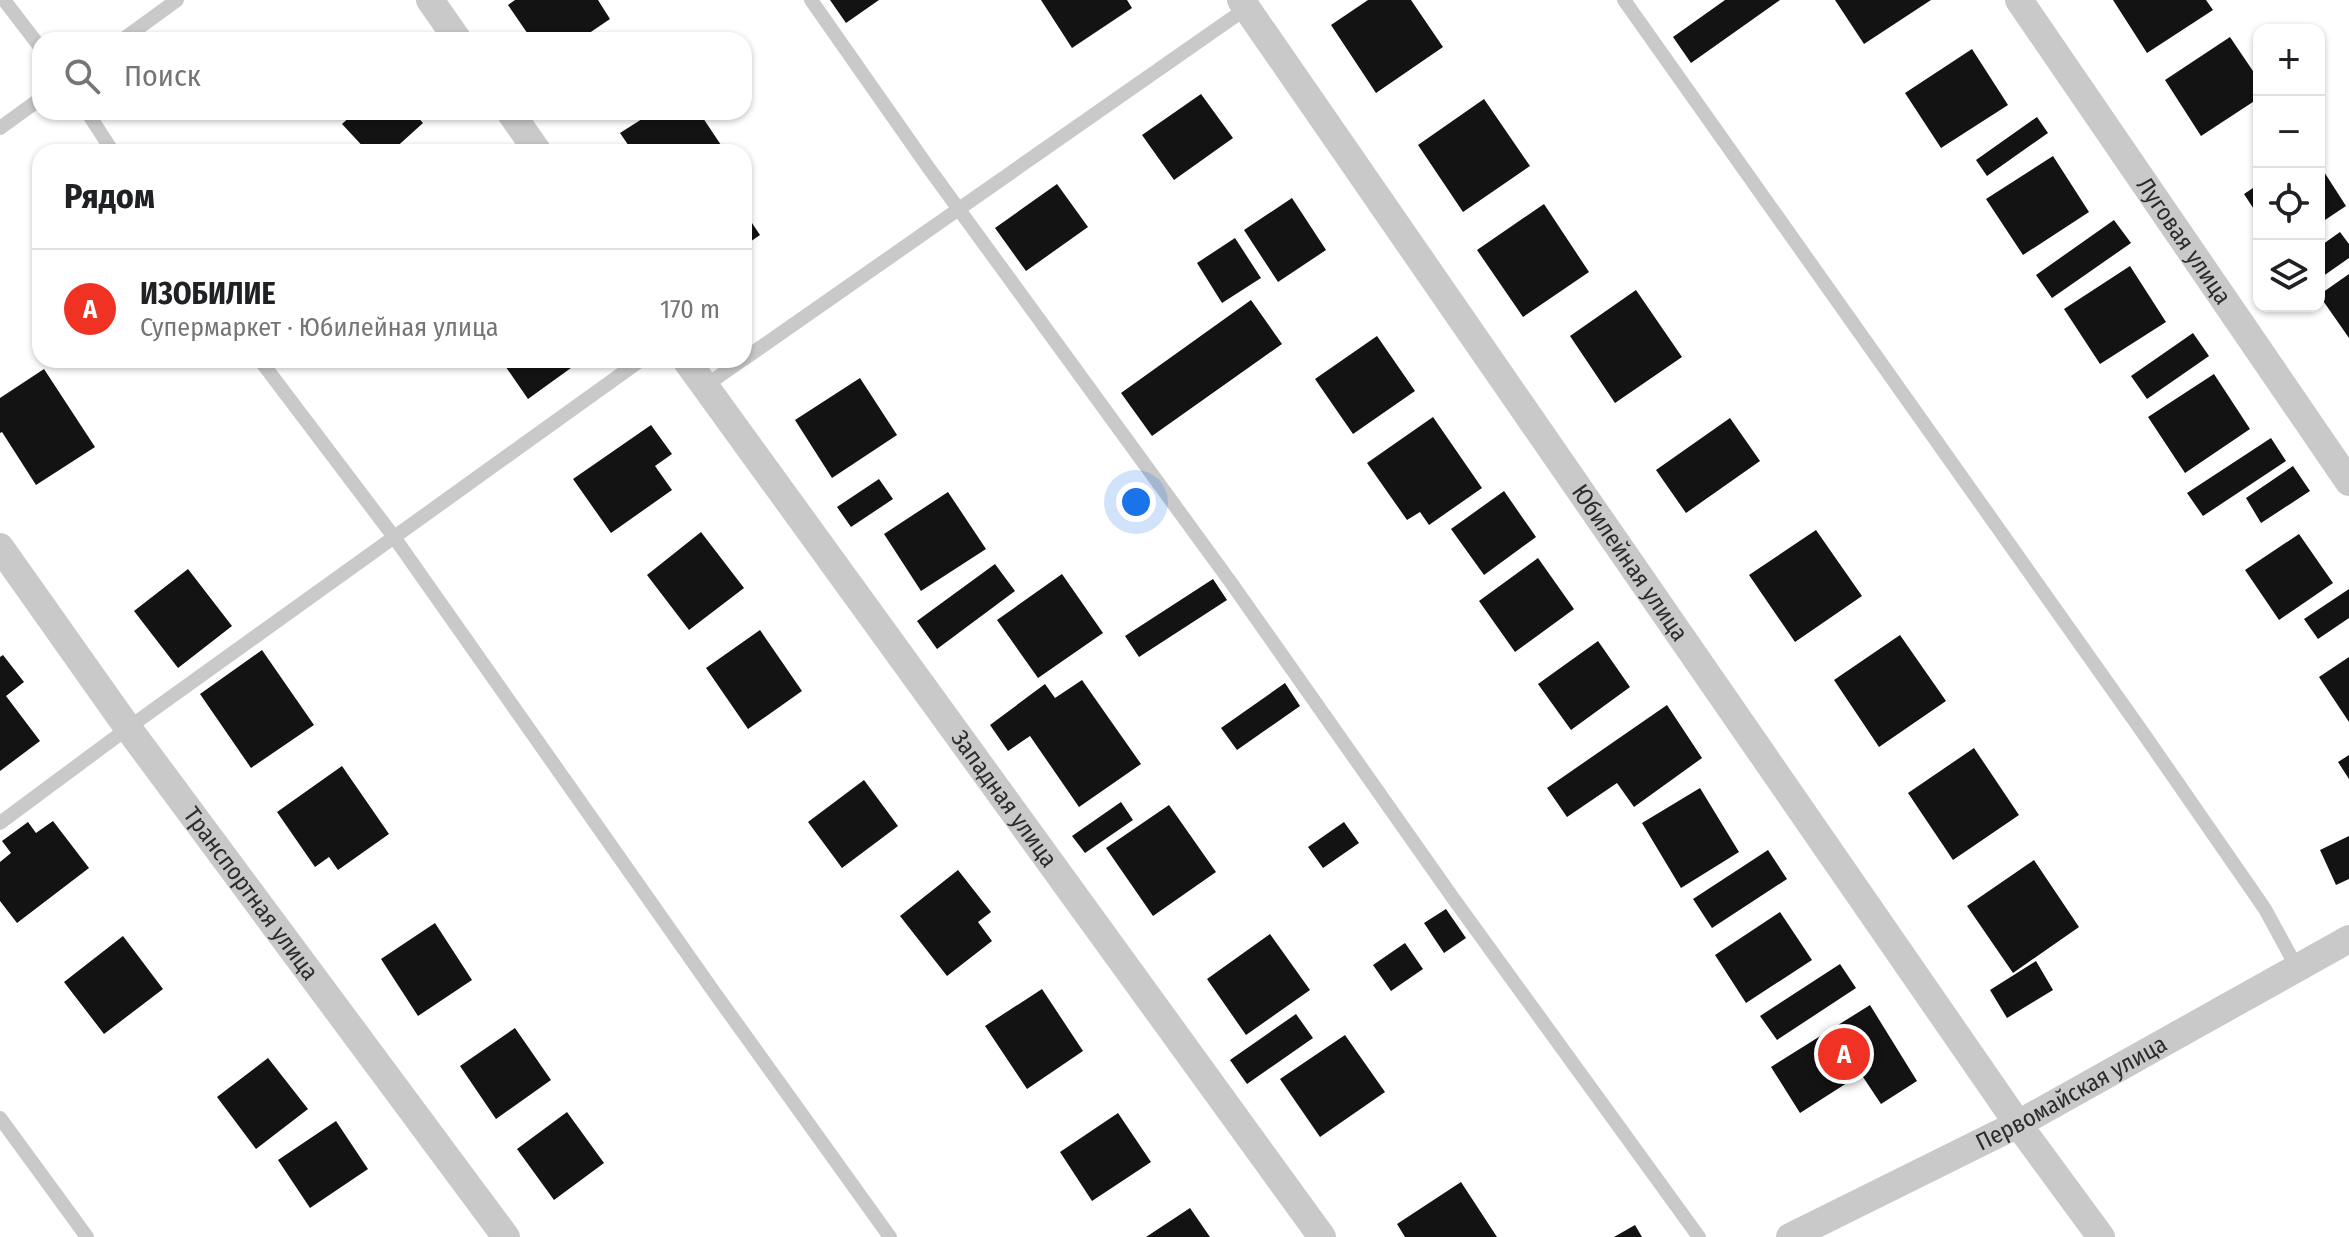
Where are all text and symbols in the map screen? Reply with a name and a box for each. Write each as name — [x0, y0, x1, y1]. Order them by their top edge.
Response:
map controls — [2253, 24, 2325, 312]
button: + — [2253, 24, 2325, 96]
search box — [32, 32, 752, 120]
icon: search — [60, 54, 104, 98]
text: Поиск — [124, 58, 201, 94]
button: − — [2253, 96, 2325, 168]
button: locate — [2253, 168, 2325, 240]
street label: Луговая улица — [2131, 172, 2237, 310]
text: Рядом — [64, 176, 155, 217]
button: layers — [2253, 240, 2325, 312]
text: ИЗОБИЛИЕ — [140, 276, 276, 312]
text: A — [83, 294, 97, 325]
text: 170 m — [660, 294, 720, 325]
text: Супермаркет · Юбилейная улица — [140, 312, 498, 343]
street label: Юбилейная улица — [1566, 479, 1694, 646]
your location — [1116, 482, 1156, 522]
street label: Западная улица — [945, 725, 1063, 873]
street label: Транспортная улица — [178, 802, 324, 986]
pin: A — [1818, 1024, 1870, 1084]
street label: Первомайская улица — [1971, 1030, 2172, 1157]

